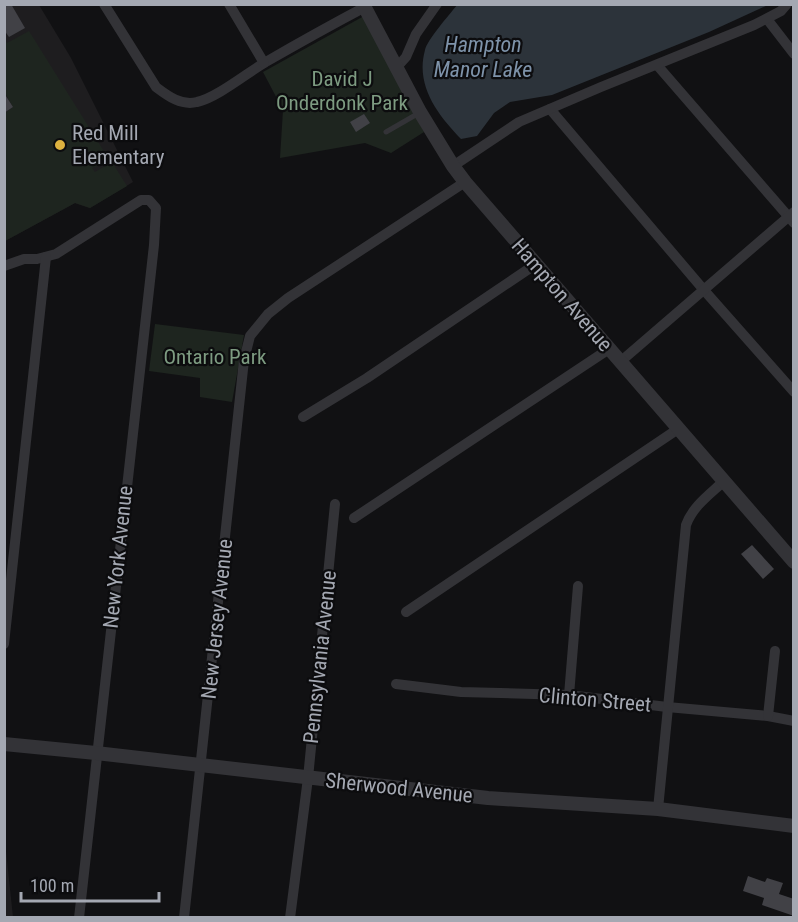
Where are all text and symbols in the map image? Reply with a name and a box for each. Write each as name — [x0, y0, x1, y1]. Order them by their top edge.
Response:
water label: Hampton Manor Lake — [434, 32, 532, 82]
park label: David J Onderdonk Park — [276, 67, 409, 115]
place label: Red Mill Elementary — [72, 121, 165, 169]
marker: Red Mill Elementary — [53, 138, 67, 152]
street label: Hampton Avenue — [507, 234, 617, 356]
park label: Ontario Park — [163, 345, 267, 369]
street label: New York Avenue — [99, 484, 137, 630]
street label: New Jersey Avenue — [197, 538, 237, 700]
street label: Pennsylvania Avenue — [299, 569, 341, 745]
street label: Clinton Street — [538, 683, 652, 717]
street label: Sherwood Avenue — [324, 768, 474, 808]
scale bar — [21, 865, 159, 903]
text: 100 m — [30, 875, 74, 896]

